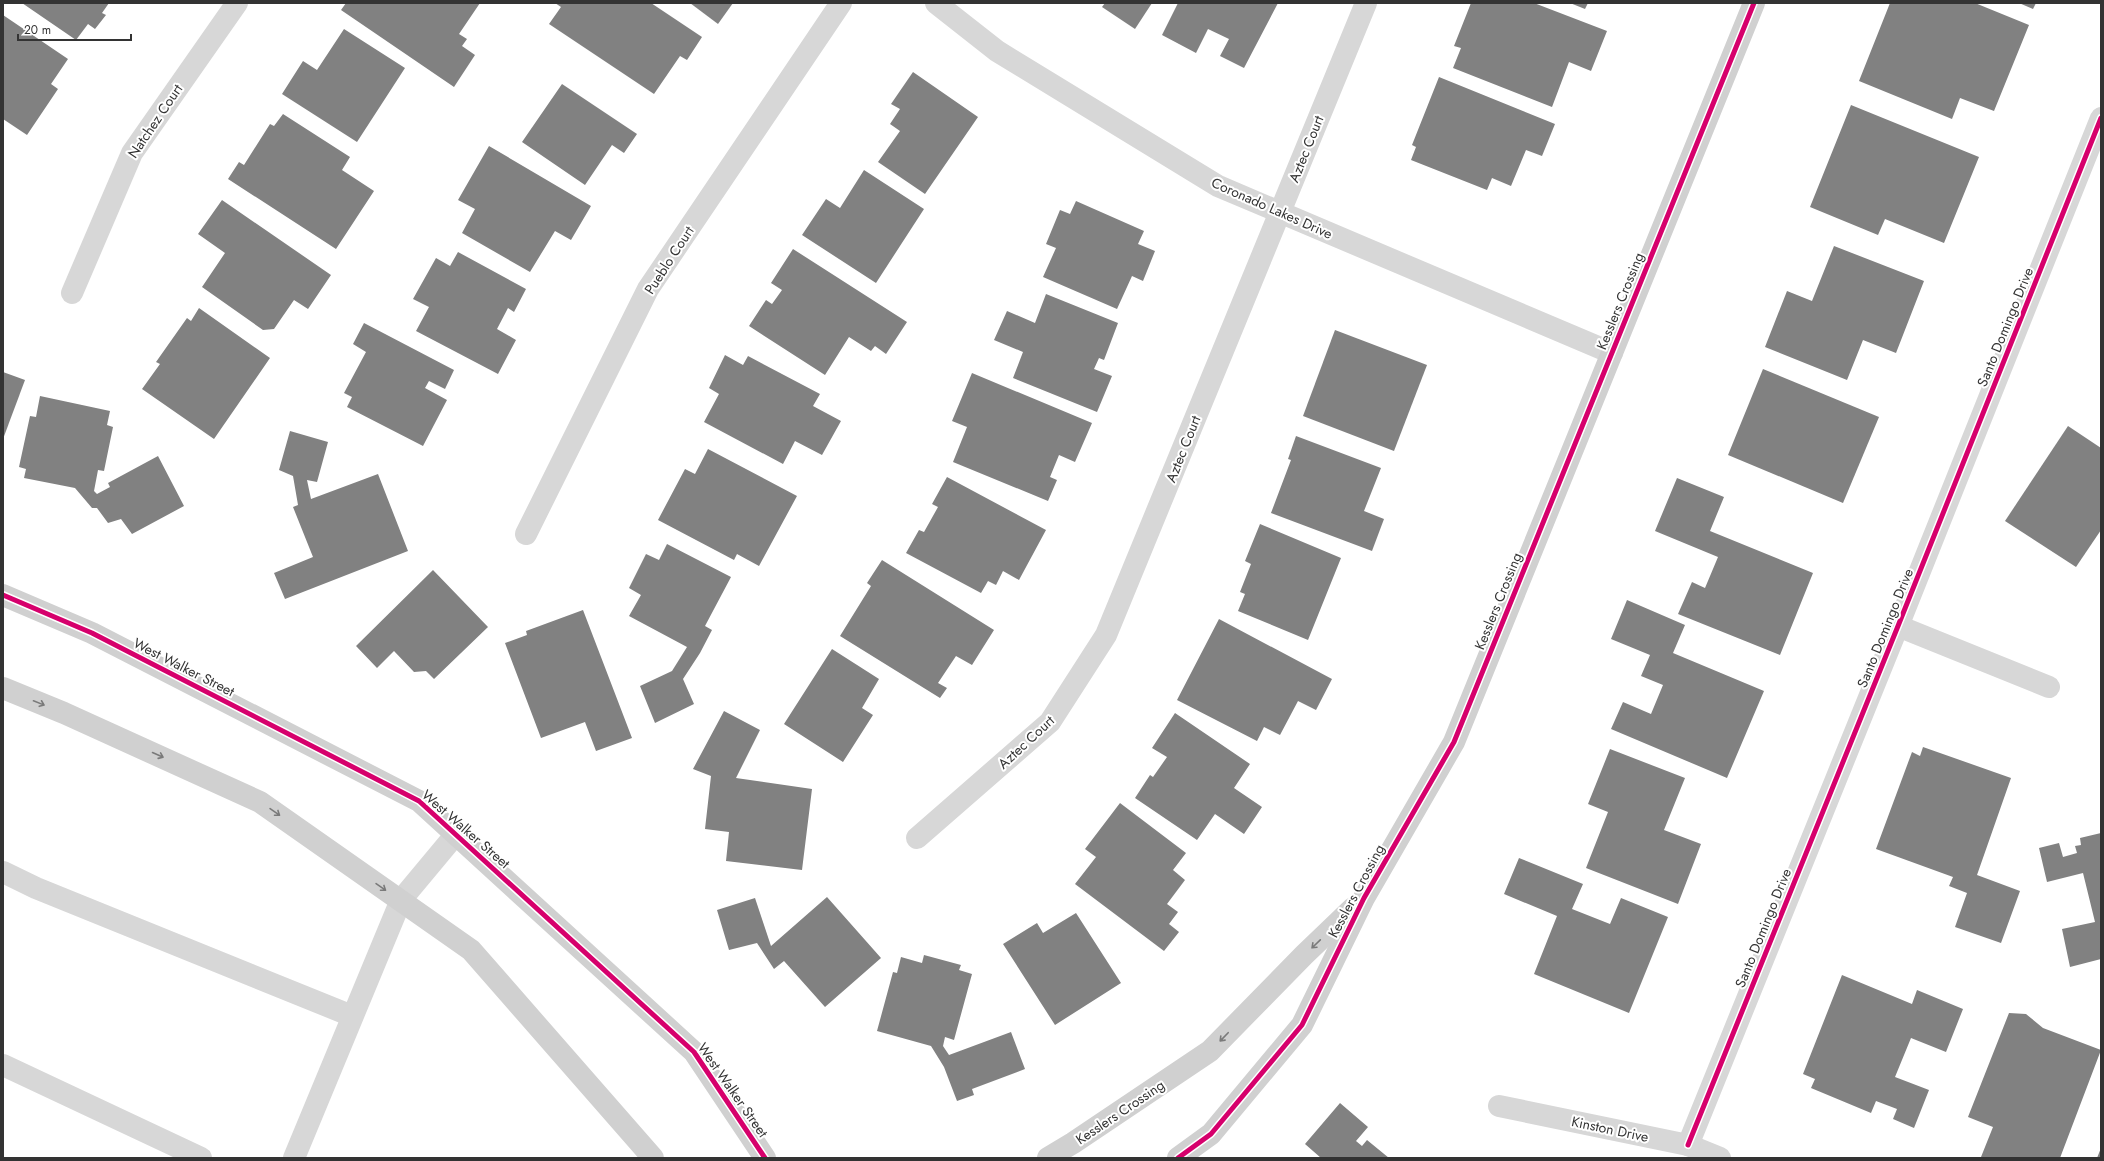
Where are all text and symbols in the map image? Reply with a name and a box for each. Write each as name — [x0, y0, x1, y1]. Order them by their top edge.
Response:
scale bar — [18, 16, 131, 42]
text: 20 m — [24, 21, 51, 39]
street label: Natchez Court — [123, 79, 188, 162]
street label: Aztec Court — [1284, 112, 1329, 185]
street label: Coronado Lakes Drive — [1208, 172, 1336, 244]
street label: Pueblo Court — [639, 221, 699, 298]
street label: Kesslers Crossing — [1591, 249, 1649, 353]
street label: Santo Domingo Drive — [1972, 264, 2038, 390]
street label: Aztec Court — [1161, 412, 1206, 485]
street label: Kesslers Crossing — [1469, 549, 1527, 653]
street label: Santo Domingo Drive — [1852, 565, 1918, 691]
street label: West Walker Street — [130, 633, 239, 701]
one-way arrow — [33, 700, 45, 707]
street label: Aztec Court — [993, 710, 1059, 773]
one-way arrow — [152, 752, 164, 760]
street label: West Walker Street — [417, 785, 515, 873]
one-way arrow — [269, 808, 280, 816]
street label: Kesslers Crossing — [1323, 841, 1389, 941]
street label: Santo Domingo Drive — [1730, 865, 1796, 991]
one-way arrow — [376, 882, 387, 891]
one-way arrow — [1311, 939, 1321, 949]
one-way arrow — [1219, 1032, 1229, 1042]
street label: West Walker Street — [693, 1039, 773, 1142]
street label: Kesslers Crossing — [1072, 1075, 1168, 1149]
street label: Kinston Drive — [1570, 1111, 1650, 1147]

